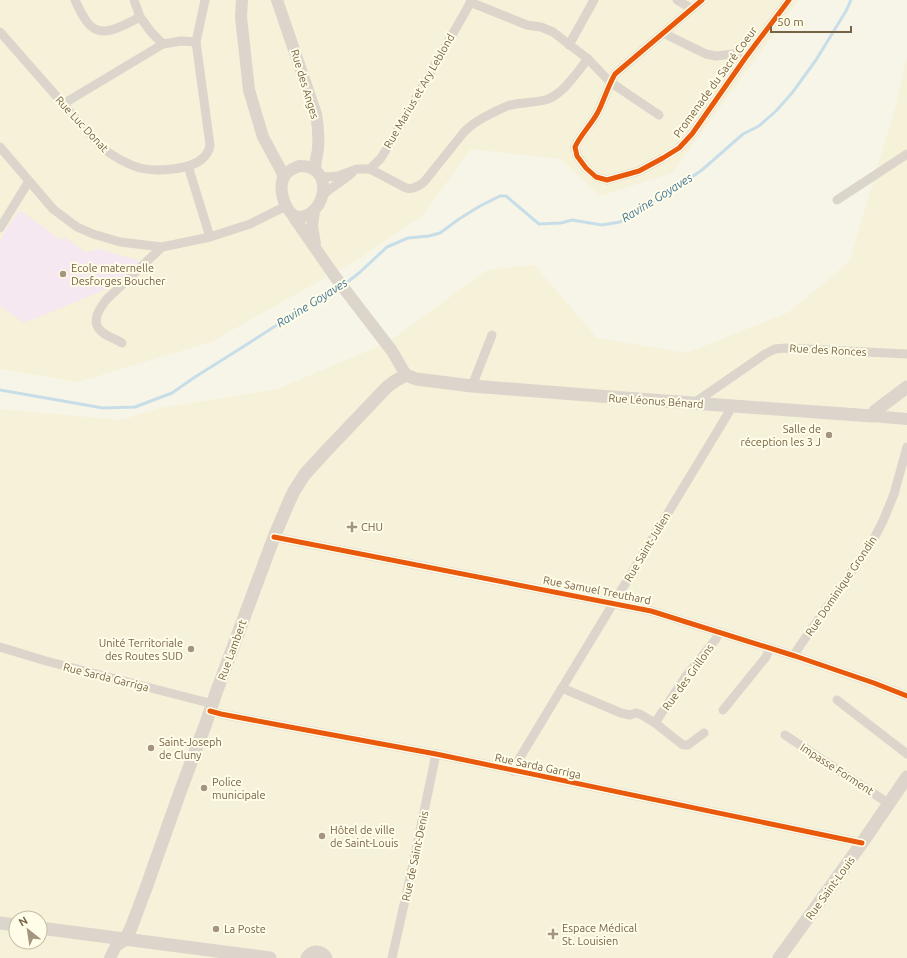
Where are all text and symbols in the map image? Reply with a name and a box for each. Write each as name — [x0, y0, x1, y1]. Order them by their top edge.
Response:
scale bar — [771, 8, 851, 34]
text: 50 m — [777, 15, 804, 28]
street label: Promenade du Sacré Coeur — [671, 24, 760, 140]
street label: Rue Marius et Ary Leblond — [381, 32, 457, 150]
street label: Rue des Anges — [289, 48, 321, 120]
street label: Rue Luc Donat — [53, 94, 111, 155]
water label: Ravine Goyaves — [619, 171, 695, 225]
place label: Ecole maternelle Desforges Boucher — [71, 262, 166, 287]
marker: Ecole maternelle Desforges Boucher — [58, 269, 68, 279]
water label: Ravine Goyaves — [274, 276, 350, 330]
street label: Rue des Ronces — [789, 342, 867, 358]
street label: Rue Léonus Bénard — [608, 392, 704, 410]
place label: Salle de réception les 3 J — [741, 423, 821, 448]
marker: Salle de réception les 3 J — [824, 430, 834, 440]
street label: Rue Saint-Julien — [622, 510, 672, 584]
marker: CHU — [346, 521, 358, 533]
place label: CHU — [361, 521, 383, 533]
street label: Rue Dominique Grondin — [803, 534, 879, 638]
street label: Rue Samuel Treuthard — [542, 574, 652, 606]
street label: Rue Lambert — [216, 617, 249, 682]
place label: Unité Territoriale des Routes SUD — [99, 637, 183, 662]
street label: Rue des Grillons — [660, 641, 716, 712]
marker: Unité Territoriale des Routes SUD — [186, 644, 196, 654]
street label: Rue Sarda Garriga — [62, 661, 150, 693]
place label: Saint-Joseph de Cluny — [159, 736, 222, 761]
street label: Impasse Forment — [798, 741, 877, 798]
marker: Saint-Joseph de Cluny — [146, 743, 156, 753]
street label: Rue Sarda Garriga — [494, 751, 582, 781]
place label: Police municipale — [212, 776, 266, 801]
marker: Police municipale — [199, 783, 209, 793]
street label: Rue de Saint-Denis — [400, 810, 430, 902]
place label: Hôtel de ville de Saint-Louis — [330, 824, 399, 849]
marker: Hôtel de ville de Saint-Louis — [317, 831, 327, 841]
street label: Rue Saint-Louis — [803, 854, 857, 922]
north arrow — [8, 910, 48, 950]
text: N — [16, 914, 30, 929]
place label: Espace Médical St. Louisien — [562, 922, 637, 947]
place label: La Poste — [224, 923, 266, 935]
marker: La Poste — [211, 924, 221, 934]
marker: Espace Médical St. Louisien — [547, 928, 559, 940]

